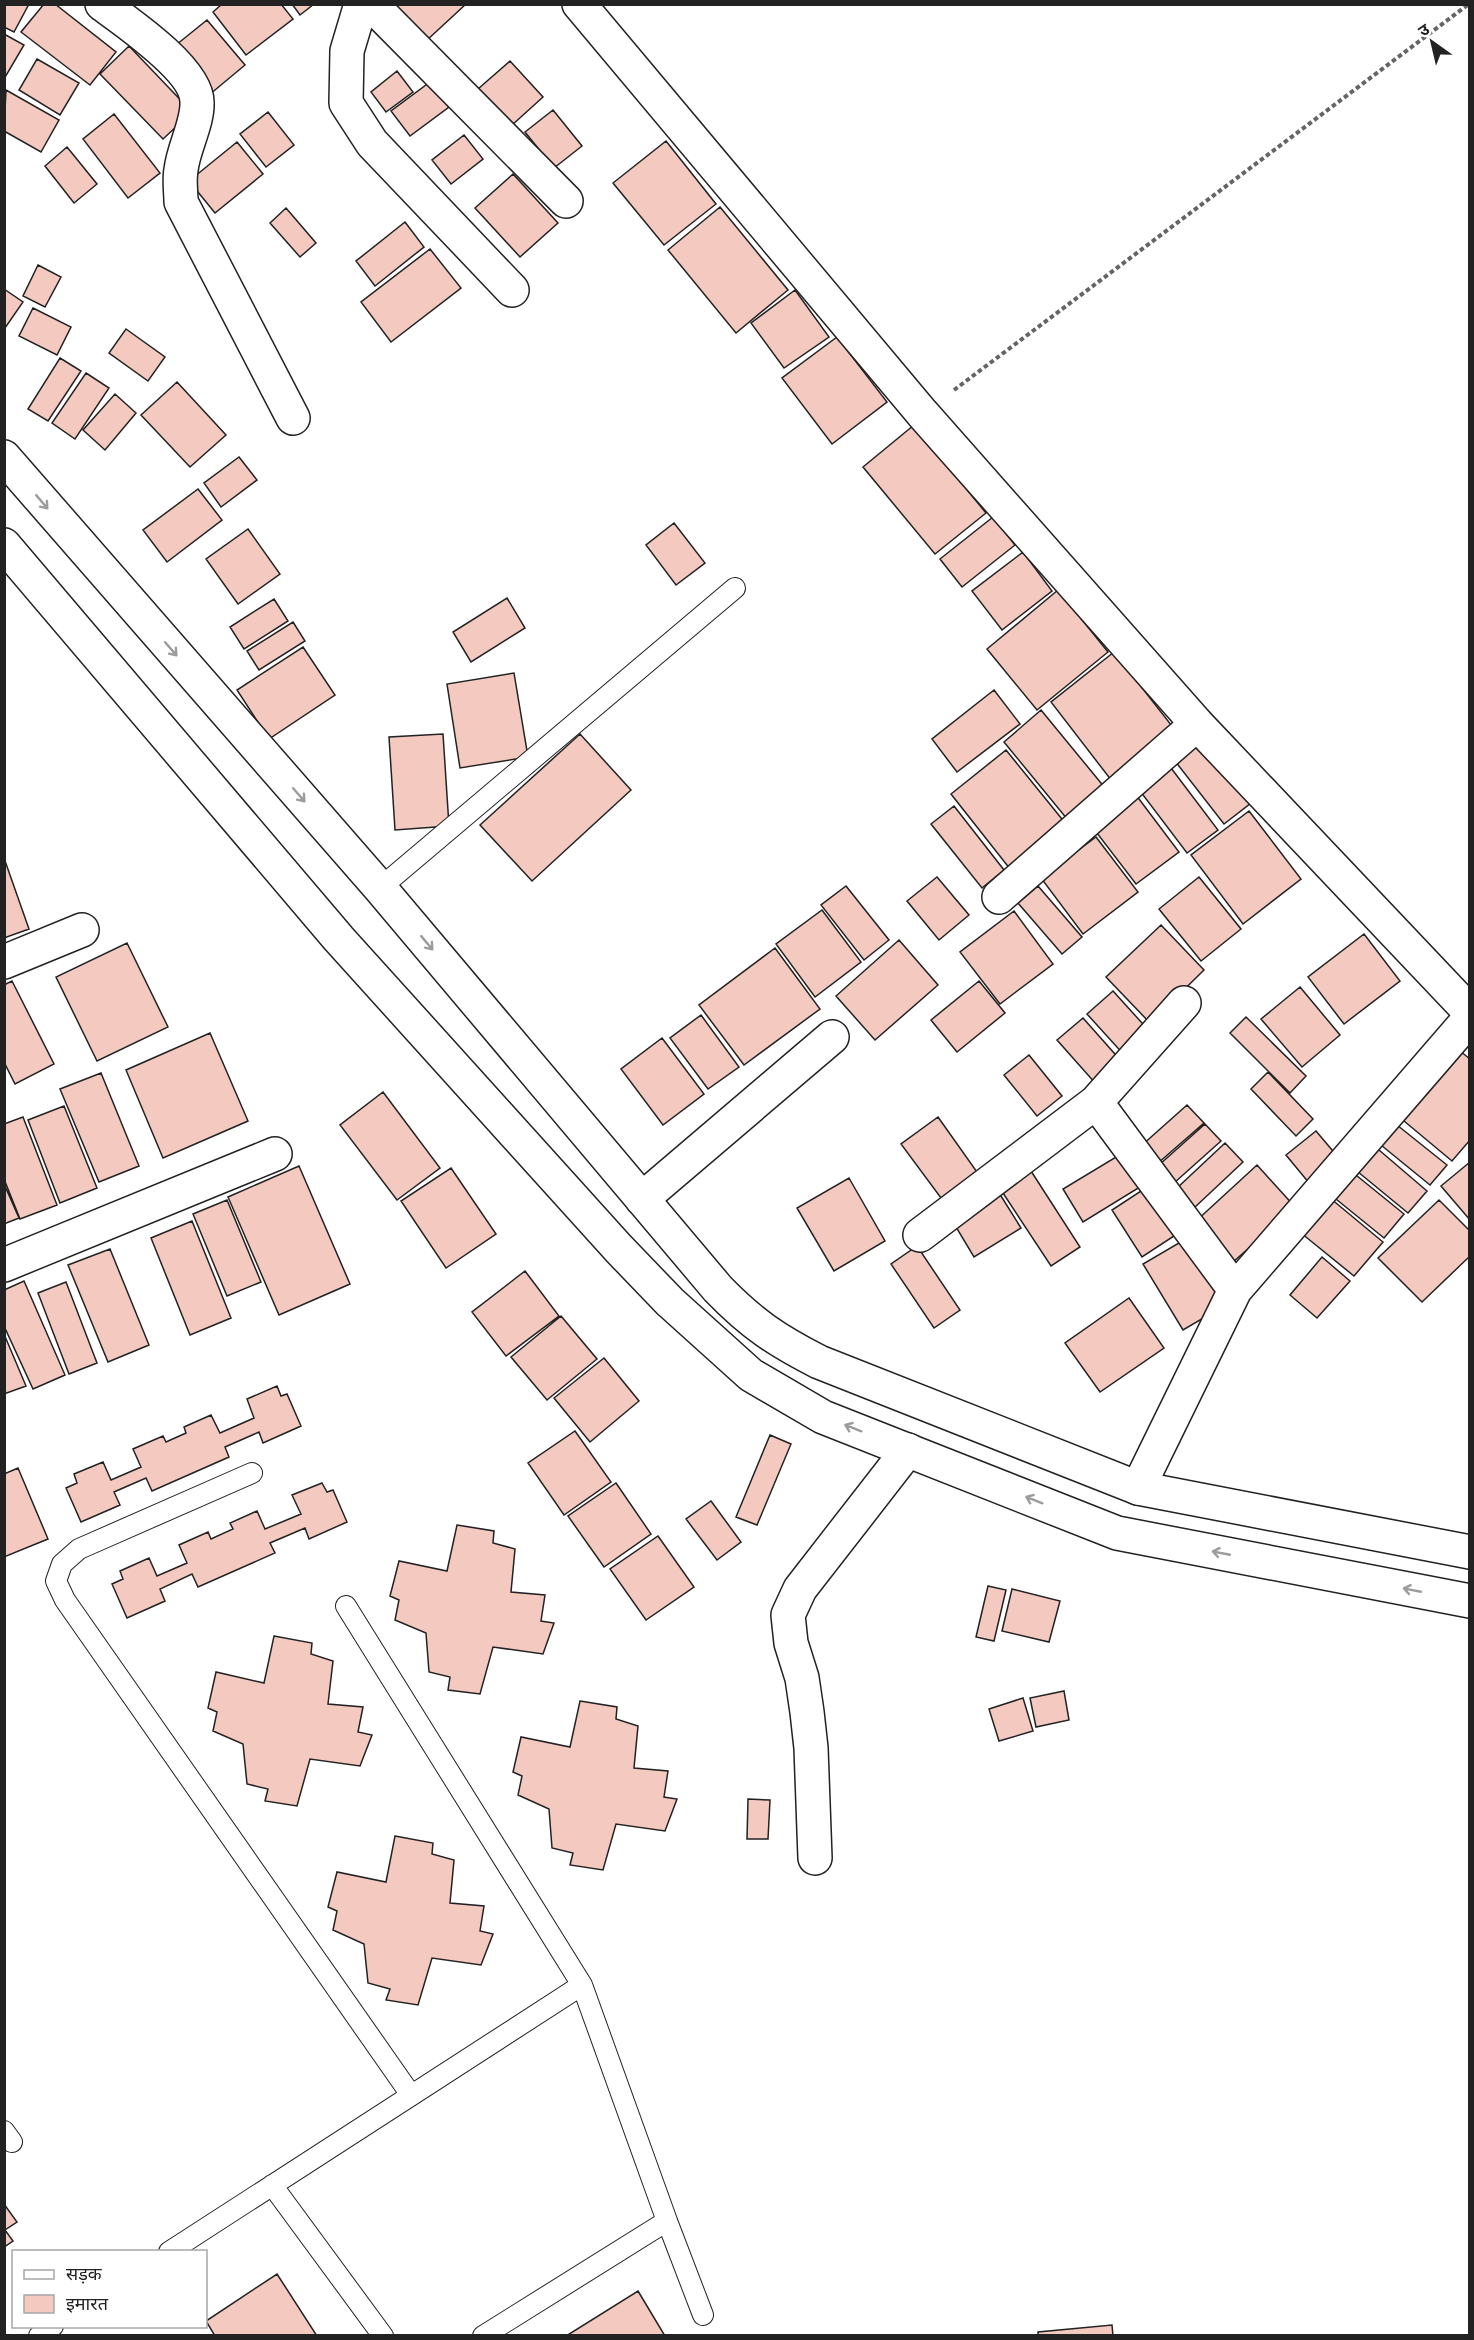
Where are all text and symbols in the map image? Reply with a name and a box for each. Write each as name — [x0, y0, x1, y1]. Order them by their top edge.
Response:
north arrow — [1402, 12, 1462, 72]
text: उ — [1415, 19, 1434, 40]
one-way arrow — [35, 494, 49, 509]
one-way arrow — [164, 641, 177, 657]
one-way arrow — [292, 787, 306, 802]
one-way arrow — [420, 935, 433, 951]
one-way arrow — [844, 1422, 862, 1433]
one-way arrow — [1025, 1494, 1043, 1505]
one-way arrow — [1211, 1547, 1231, 1558]
one-way arrow — [1403, 1584, 1422, 1595]
legend — [12, 2250, 207, 2328]
text: सड़क — [66, 2263, 103, 2284]
text: इमारत — [66, 2293, 109, 2314]

